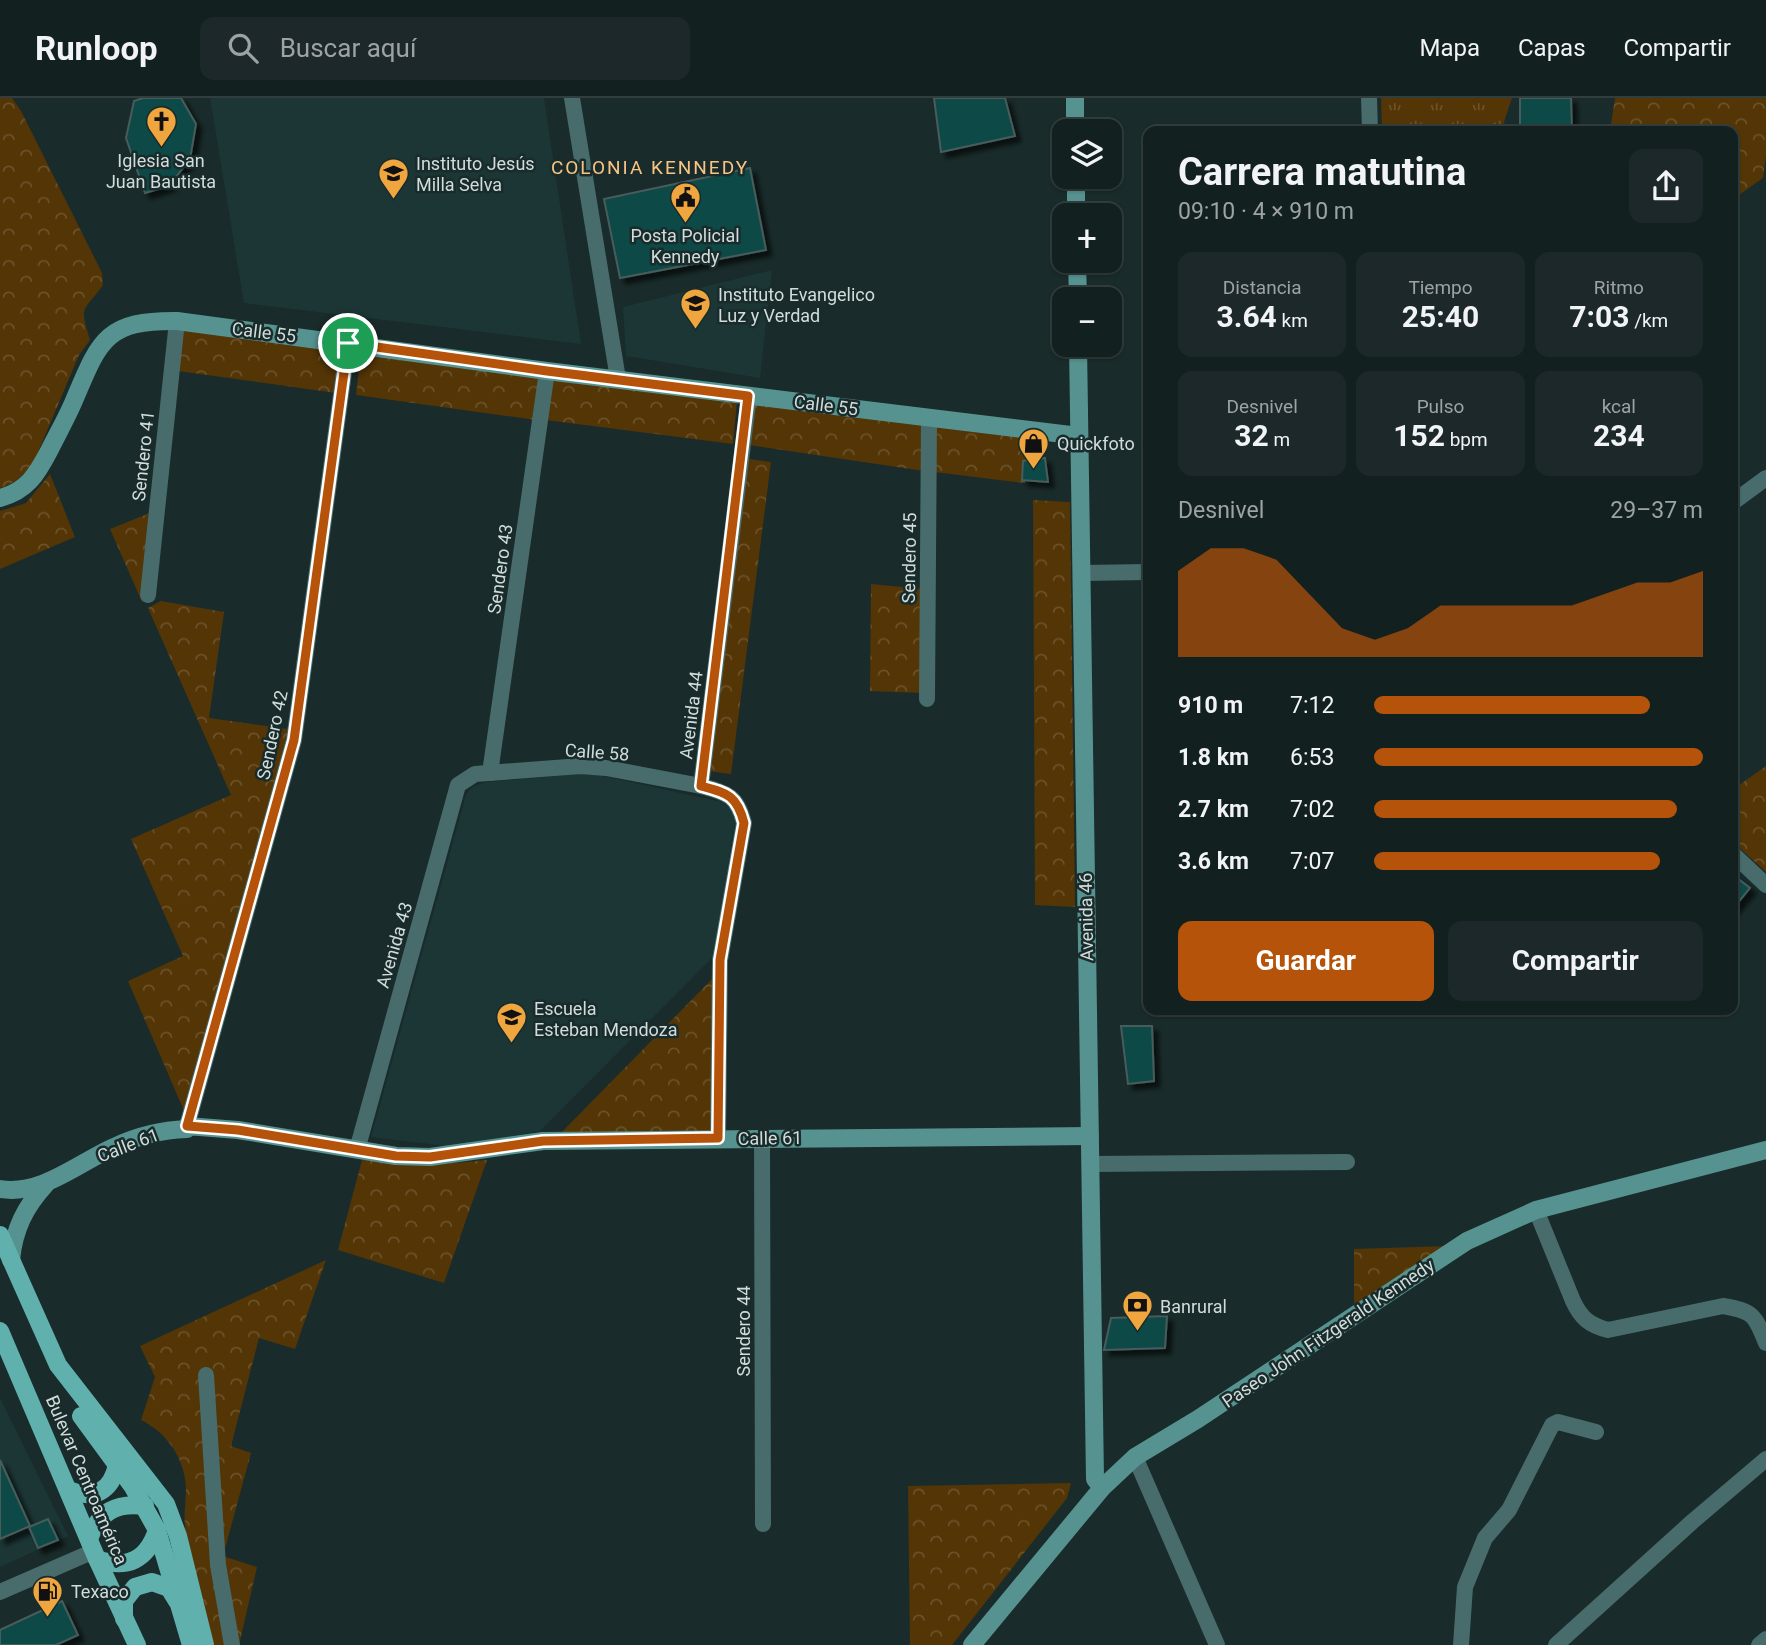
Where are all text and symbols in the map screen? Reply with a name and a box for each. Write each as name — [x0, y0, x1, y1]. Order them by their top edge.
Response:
search box — [200, 17, 690, 80]
text: Runloop — [35, 29, 158, 68]
icon: search — [224, 29, 262, 67]
text: Buscar aquí — [280, 33, 416, 63]
text: Mapa — [1419, 34, 1480, 62]
text: Capas — [1518, 34, 1586, 62]
text: Compartir — [1624, 34, 1731, 62]
church icon: Iglesia San Juan Bautista — [144, 105, 178, 149]
map controls — [1052, 119, 1122, 357]
button: layers — [1052, 119, 1122, 189]
button: share — [1629, 149, 1703, 223]
place label: Iglesia San Juan Bautista — [106, 150, 216, 192]
text: Carrera matutina — [1178, 150, 1466, 194]
place label: Instituto Jesús Milla Selva — [416, 153, 535, 195]
school or university icon: Instituto Jesús Milla Selva — [376, 156, 410, 200]
district label: COLONIA KENNEDY — [551, 156, 749, 179]
public building icon: Posta Policial Kennedy — [668, 180, 702, 224]
text: 09:10 · 4 × 910 m — [1178, 198, 1354, 225]
button: + — [1052, 203, 1122, 273]
place label: Posta Policial Kennedy — [630, 225, 740, 267]
text: Distancia — [1223, 276, 1302, 299]
text: Tiempo — [1408, 276, 1473, 299]
text: Ritmo — [1594, 276, 1644, 299]
place label: Instituto Evangelico Luz y Verdad — [718, 284, 875, 326]
school or university icon: Instituto Evangelico Luz y Verdad — [678, 287, 712, 331]
button: − — [1052, 287, 1122, 357]
text: 3.64 — [1216, 299, 1277, 334]
text: 25:40 — [1402, 299, 1479, 334]
text: 7:03 — [1569, 299, 1629, 334]
text: km — [1277, 309, 1308, 332]
text: /km — [1629, 309, 1668, 332]
pin — [318, 313, 378, 373]
street label: Calle 55 — [231, 318, 297, 346]
icon: arrive — [329, 324, 367, 362]
street label: Calle 55 — [793, 391, 859, 419]
text: Desnivel — [1227, 395, 1298, 418]
text: Pulso — [1417, 395, 1464, 418]
text: kcal — [1602, 395, 1636, 418]
street label: Sendero 41 — [128, 410, 158, 502]
text: 32 — [1234, 418, 1269, 453]
text: 152 — [1393, 418, 1445, 453]
text: 234 — [1593, 418, 1645, 453]
shop icon: Quickfoto — [1017, 426, 1051, 470]
text: m — [1269, 428, 1290, 451]
text: bpm — [1445, 428, 1488, 451]
place label: Quickfoto — [1057, 433, 1135, 454]
text: Desnivel — [1178, 497, 1264, 524]
text: 29–37 m — [1610, 497, 1703, 524]
street label: Sendero 45 — [898, 512, 920, 604]
street label: Sendero 43 — [483, 523, 517, 615]
street label: Avenida 44 — [675, 670, 707, 760]
street label: Sendero 42 — [252, 688, 292, 782]
text: 910 m — [1178, 692, 1243, 719]
text: 7:12 — [1290, 692, 1334, 719]
street label: Calle 58 — [564, 739, 630, 765]
text: 1.8 km — [1178, 744, 1249, 771]
text: 6:53 — [1290, 744, 1334, 771]
text: 2.7 km — [1178, 796, 1249, 823]
text: 7:02 — [1290, 796, 1334, 823]
text: 3.6 km — [1178, 848, 1249, 875]
text: 7:07 — [1290, 848, 1334, 875]
street label: Avenida 46 — [1075, 873, 1097, 961]
street label: Avenida 43 — [372, 900, 416, 990]
button: Guardar — [1178, 921, 1434, 1001]
button: Compartir — [1448, 921, 1703, 1001]
place label: Escuela Esteban Mendoza — [534, 998, 677, 1040]
school or university icon: Escuela Esteban Mendoza — [494, 1001, 528, 1045]
street label: Calle 61 — [94, 1124, 162, 1166]
street label: Calle 61 — [738, 1127, 802, 1149]
street label: Paseo John Fitzgerald Kennedy — [1218, 1254, 1438, 1412]
street label: Sendero 44 — [733, 1286, 754, 1376]
bank icon: Banrural — [1120, 1289, 1154, 1333]
place label: Banrural — [1160, 1296, 1227, 1317]
street label: Bulevar Centroamérica — [42, 1392, 132, 1568]
fuel station icon: Texaco — [31, 1574, 65, 1618]
place label: Texaco — [71, 1581, 129, 1602]

